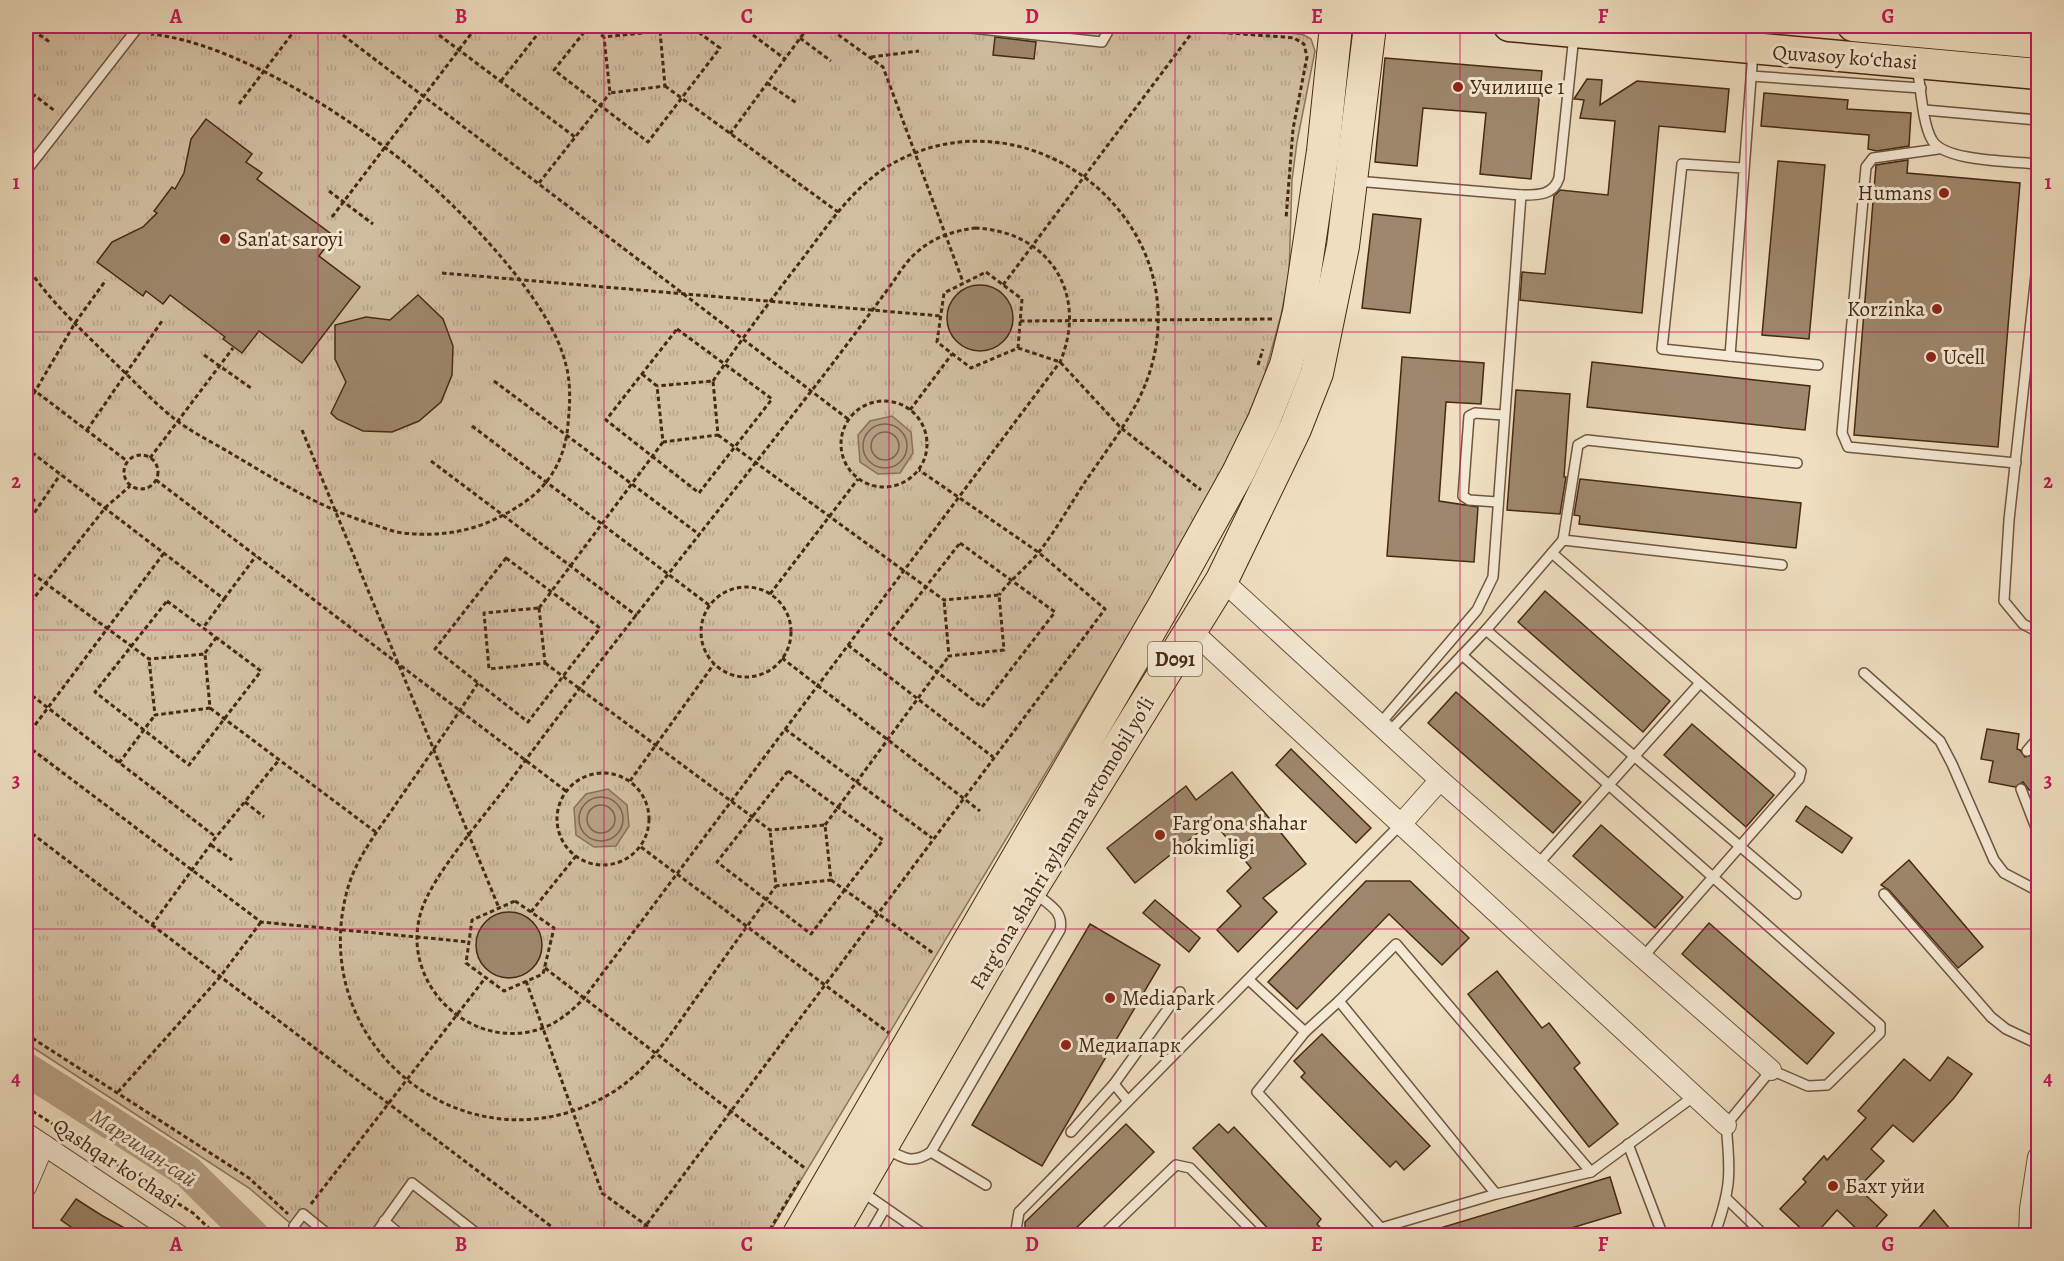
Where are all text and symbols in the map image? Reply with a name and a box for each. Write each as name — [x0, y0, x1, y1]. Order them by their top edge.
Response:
text: A — [169, 3, 183, 30]
text: B — [455, 3, 467, 30]
text: C — [741, 3, 753, 30]
text: D — [1025, 3, 1039, 30]
text: E — [1311, 3, 1323, 30]
text: F — [1598, 3, 1609, 30]
text: G — [1881, 3, 1895, 30]
street label: Quvasoy koʻchasi — [1772, 38, 1919, 76]
place label: Училище 1 — [1470, 73, 1565, 101]
marker: Училище 1 — [1451, 80, 1465, 94]
text: 1 — [12, 169, 20, 196]
text: 1 — [2044, 169, 2052, 196]
place label: Humans — [1858, 179, 1932, 207]
marker: Humans — [1937, 186, 1951, 200]
place label: San'at saroyi — [237, 225, 343, 253]
marker: San'at saroyi — [218, 232, 232, 246]
place label: Korzinka — [1847, 295, 1925, 323]
marker: Korzinka — [1930, 302, 1944, 316]
place label: Ucell — [1943, 343, 1985, 371]
marker: Ucell — [1924, 350, 1938, 364]
text: 2 — [11, 468, 21, 495]
text: 2 — [2043, 468, 2053, 495]
road number: D091 — [1148, 642, 1202, 676]
street label: Fargʻona shahri aylanma avtomobil yoʻli — [963, 691, 1161, 995]
text: 3 — [12, 767, 20, 794]
text: 3 — [2044, 767, 2052, 794]
place label: Farg'ona shahar hokimligi — [1172, 809, 1307, 861]
marker: Farg'ona shahar hokimligi — [1153, 828, 1167, 842]
place label: Mediapark — [1122, 984, 1216, 1012]
marker: Mediapark — [1103, 991, 1117, 1005]
place label: Медиапарк — [1078, 1031, 1181, 1059]
marker: Медиапарк — [1059, 1038, 1073, 1052]
text: 4 — [11, 1065, 21, 1092]
text: 4 — [2043, 1065, 2053, 1092]
water label: Маргилан-сай — [84, 1101, 203, 1195]
street label: Qashqar koʻchasi — [47, 1112, 185, 1214]
place label: Бахт уйи — [1845, 1172, 1925, 1200]
marker: Бахт уйи — [1826, 1179, 1840, 1193]
text: A — [169, 1231, 183, 1258]
text: B — [455, 1231, 467, 1258]
text: C — [741, 1231, 753, 1258]
text: D — [1025, 1231, 1039, 1258]
text: E — [1311, 1231, 1323, 1258]
text: F — [1598, 1231, 1609, 1258]
text: G — [1881, 1231, 1895, 1258]

